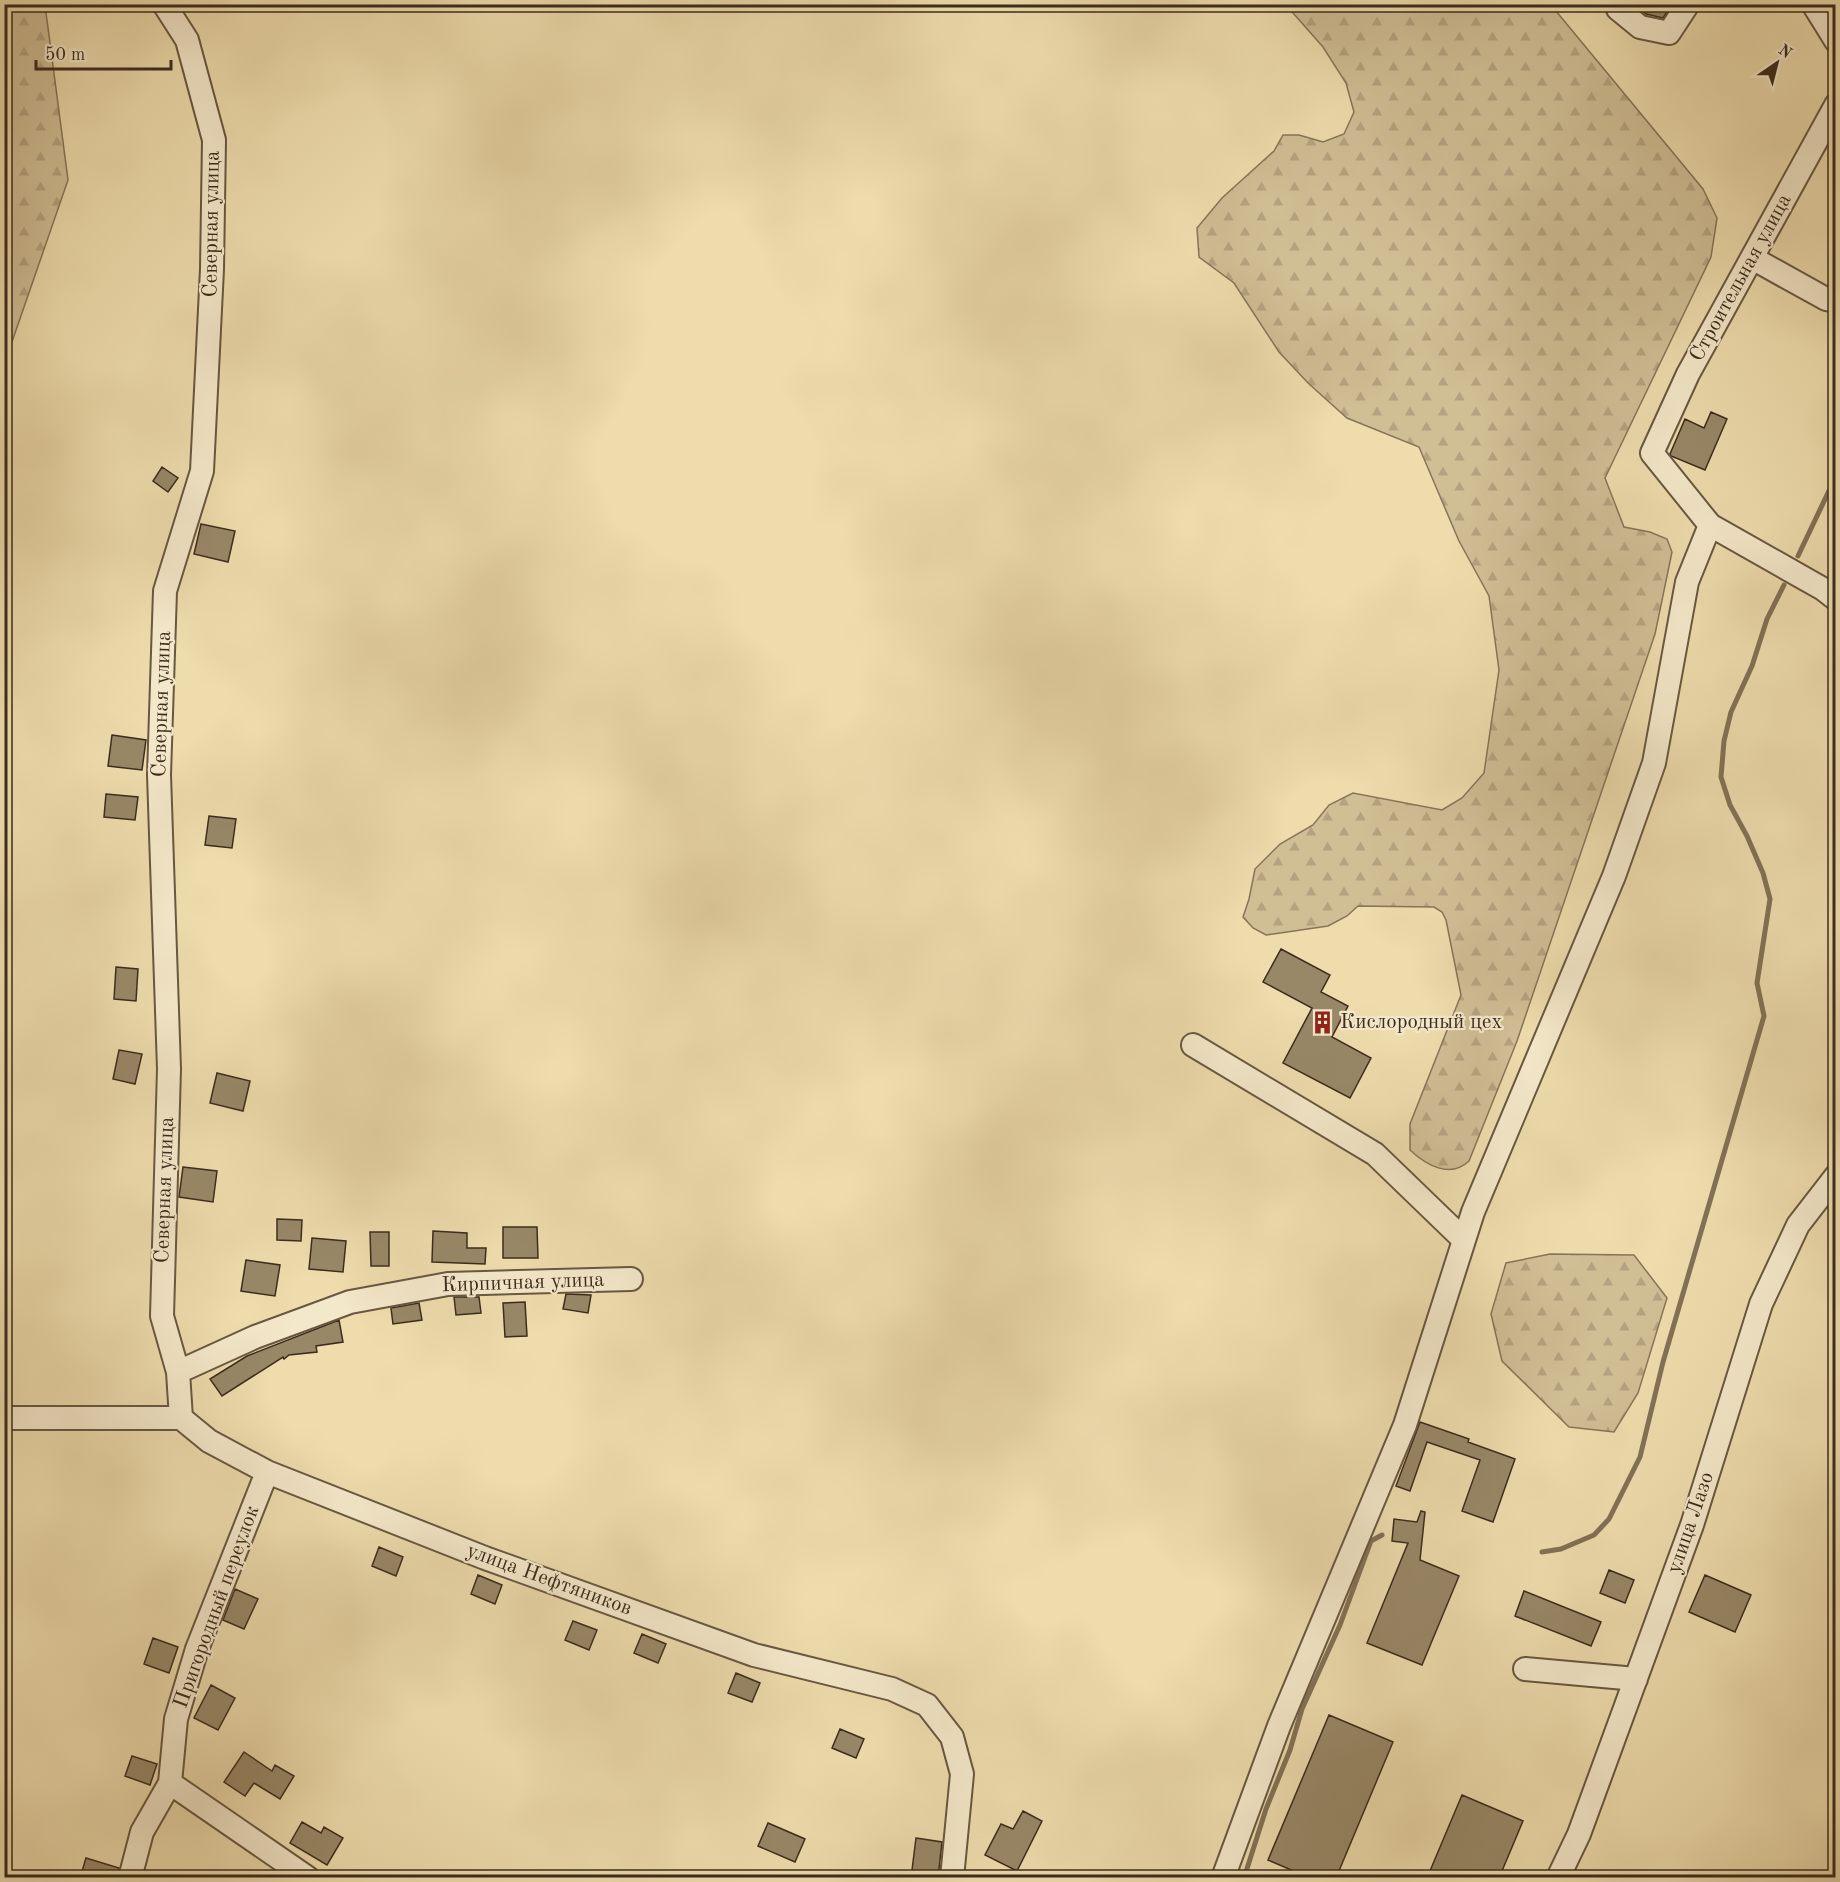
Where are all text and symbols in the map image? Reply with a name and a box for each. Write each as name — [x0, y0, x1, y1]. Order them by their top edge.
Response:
scale bar — [36, 33, 171, 71]
north arrow — [1747, 33, 1807, 93]
text: N — [1775, 42, 1795, 63]
text: 50 m — [45, 46, 85, 64]
street label: Северная улица — [200, 150, 224, 298]
street label: Строительная улица — [1686, 191, 1796, 365]
street label: Северная улица — [149, 630, 175, 778]
building icon: Кислородный цех — [1309, 1009, 1335, 1035]
place label: Кислородный цех — [1340, 1012, 1502, 1033]
street label: Северная улица — [152, 1116, 178, 1264]
street label: Кирпичная улица — [441, 1270, 605, 1296]
street label: улица Лазо — [1664, 1470, 1718, 1576]
street label: Пригородный переулок — [171, 1502, 264, 1711]
street label: улица Нефтяников — [463, 1540, 635, 1620]

